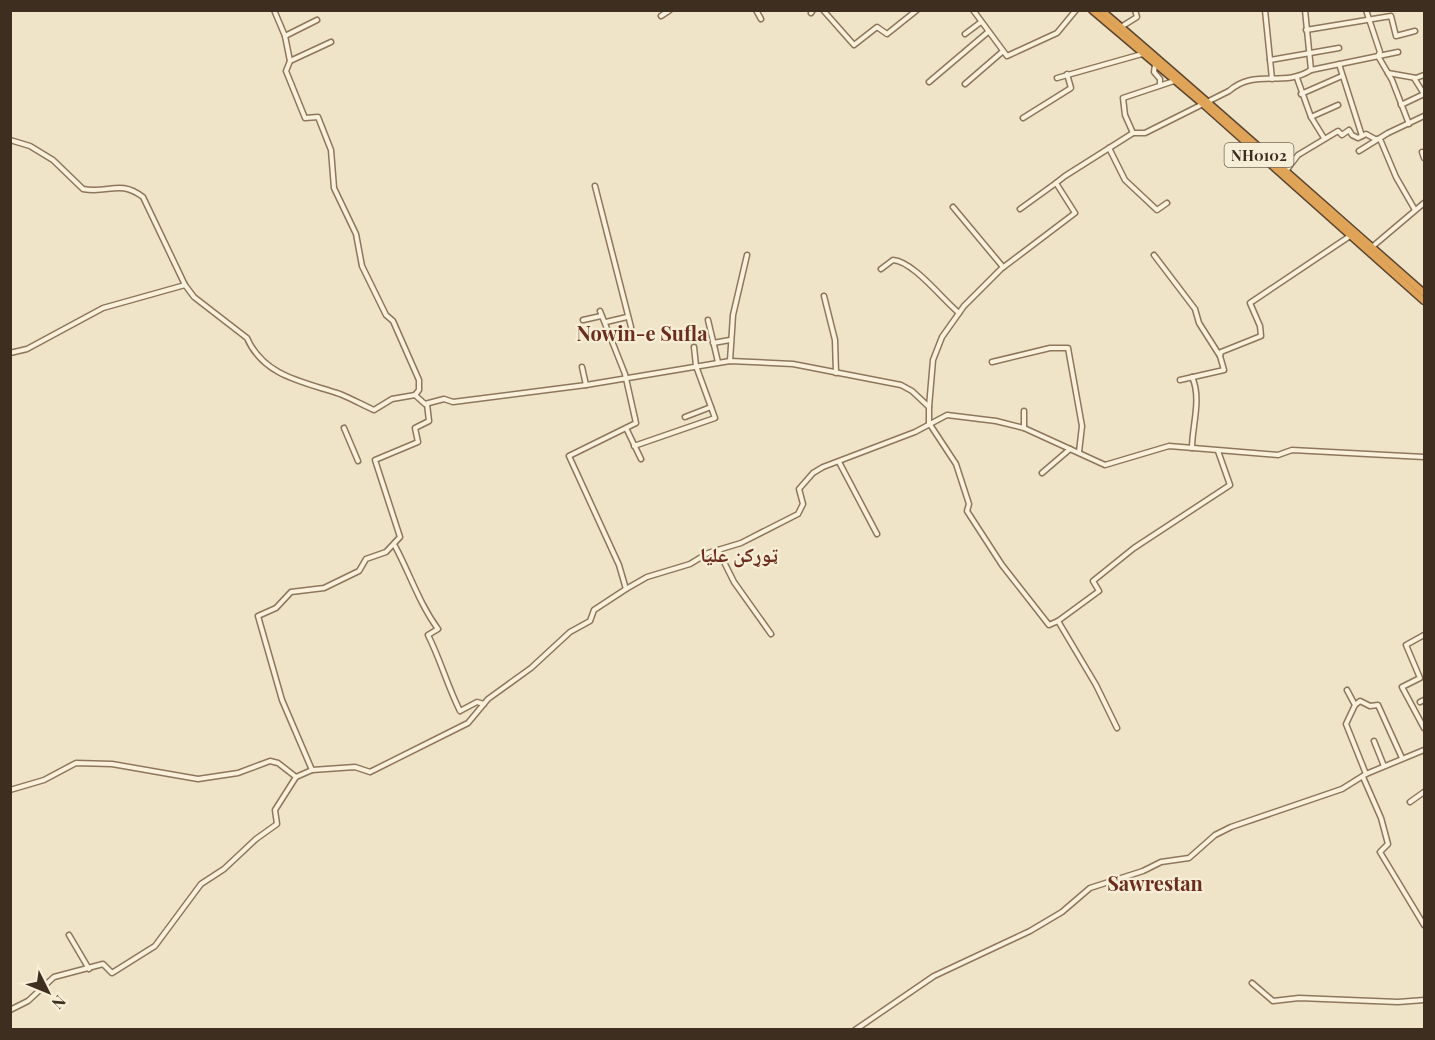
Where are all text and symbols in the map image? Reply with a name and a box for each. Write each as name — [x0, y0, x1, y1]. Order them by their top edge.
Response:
road number: NH0102 — [1224, 143, 1294, 167]
district label: Nowin-e Sufla — [576, 319, 708, 346]
district label: ټوړکن علیا — [700, 540, 779, 568]
district label: Sawrestan — [1107, 869, 1204, 896]
north arrow — [18, 962, 78, 1022]
text: N — [47, 991, 71, 1014]

